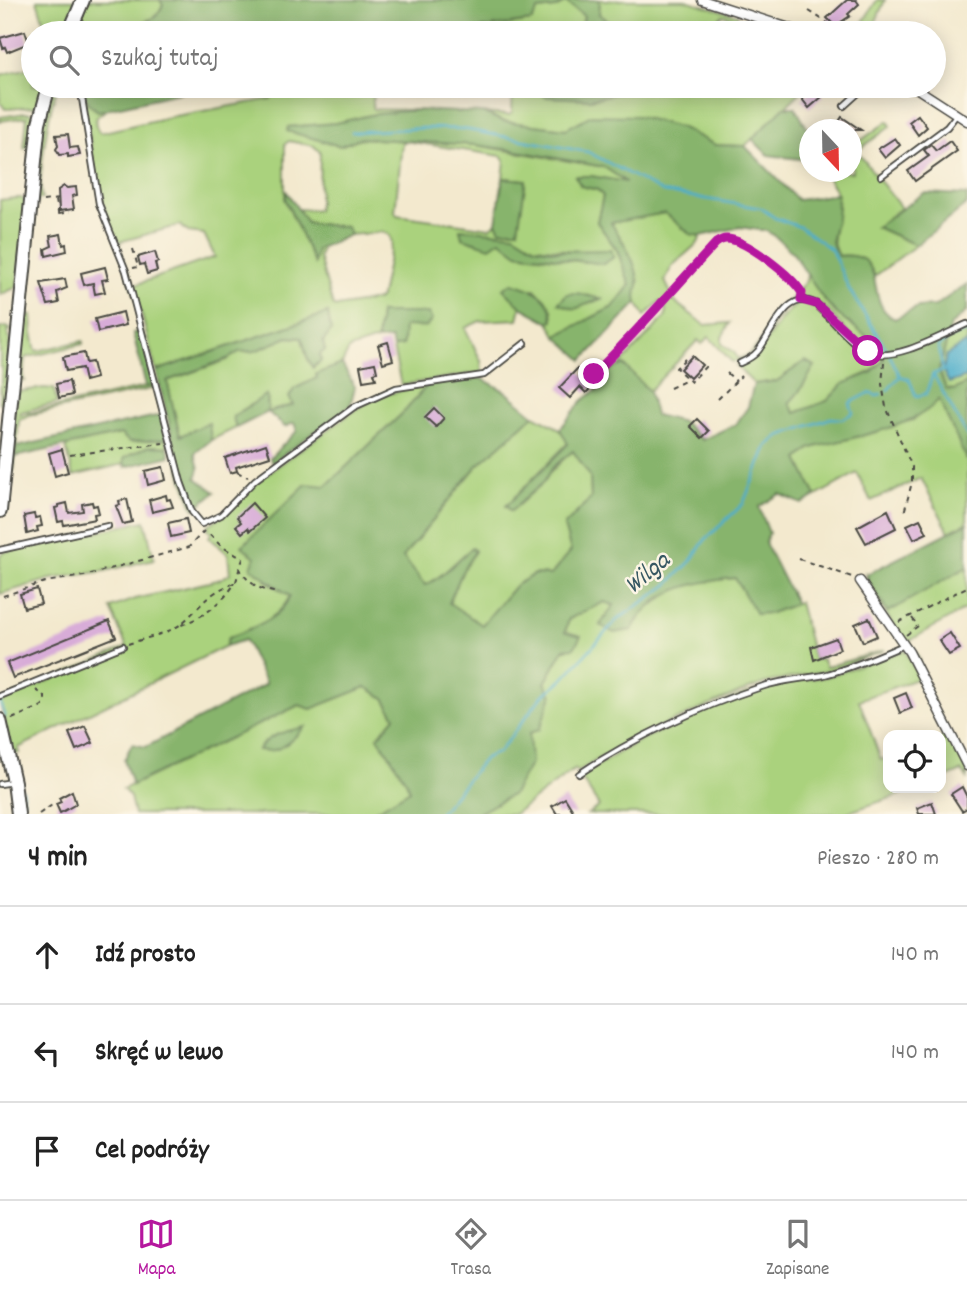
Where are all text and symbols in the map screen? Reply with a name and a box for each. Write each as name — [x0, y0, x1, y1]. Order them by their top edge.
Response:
search box — [21, 21, 946, 98]
icon: search — [45, 41, 83, 79]
text: Szukaj tutaj — [101, 41, 219, 78]
north arrow — [799, 119, 862, 182]
route start — [852, 335, 883, 366]
route end — [578, 358, 609, 389]
water label: Wilga — [617, 543, 680, 604]
map controls — [883, 730, 946, 793]
button: locate — [883, 730, 946, 793]
text: 4 min — [28, 838, 87, 881]
text: Pieszo · 280 m — [817, 843, 939, 876]
icon: ahead — [28, 936, 66, 974]
text: Idź prosto — [95, 937, 196, 974]
text: 140 m — [891, 939, 939, 972]
icon: left — [28, 1034, 66, 1072]
text: Skręć w lewo — [95, 1035, 223, 1072]
text: 140 m — [891, 1037, 939, 1070]
icon: arrive — [28, 1132, 66, 1170]
text: Cel podróży — [95, 1133, 209, 1170]
tab: Mapa — [137, 1215, 175, 1284]
tab: Trasa — [450, 1215, 491, 1284]
tab: Zapisane — [766, 1215, 829, 1284]

